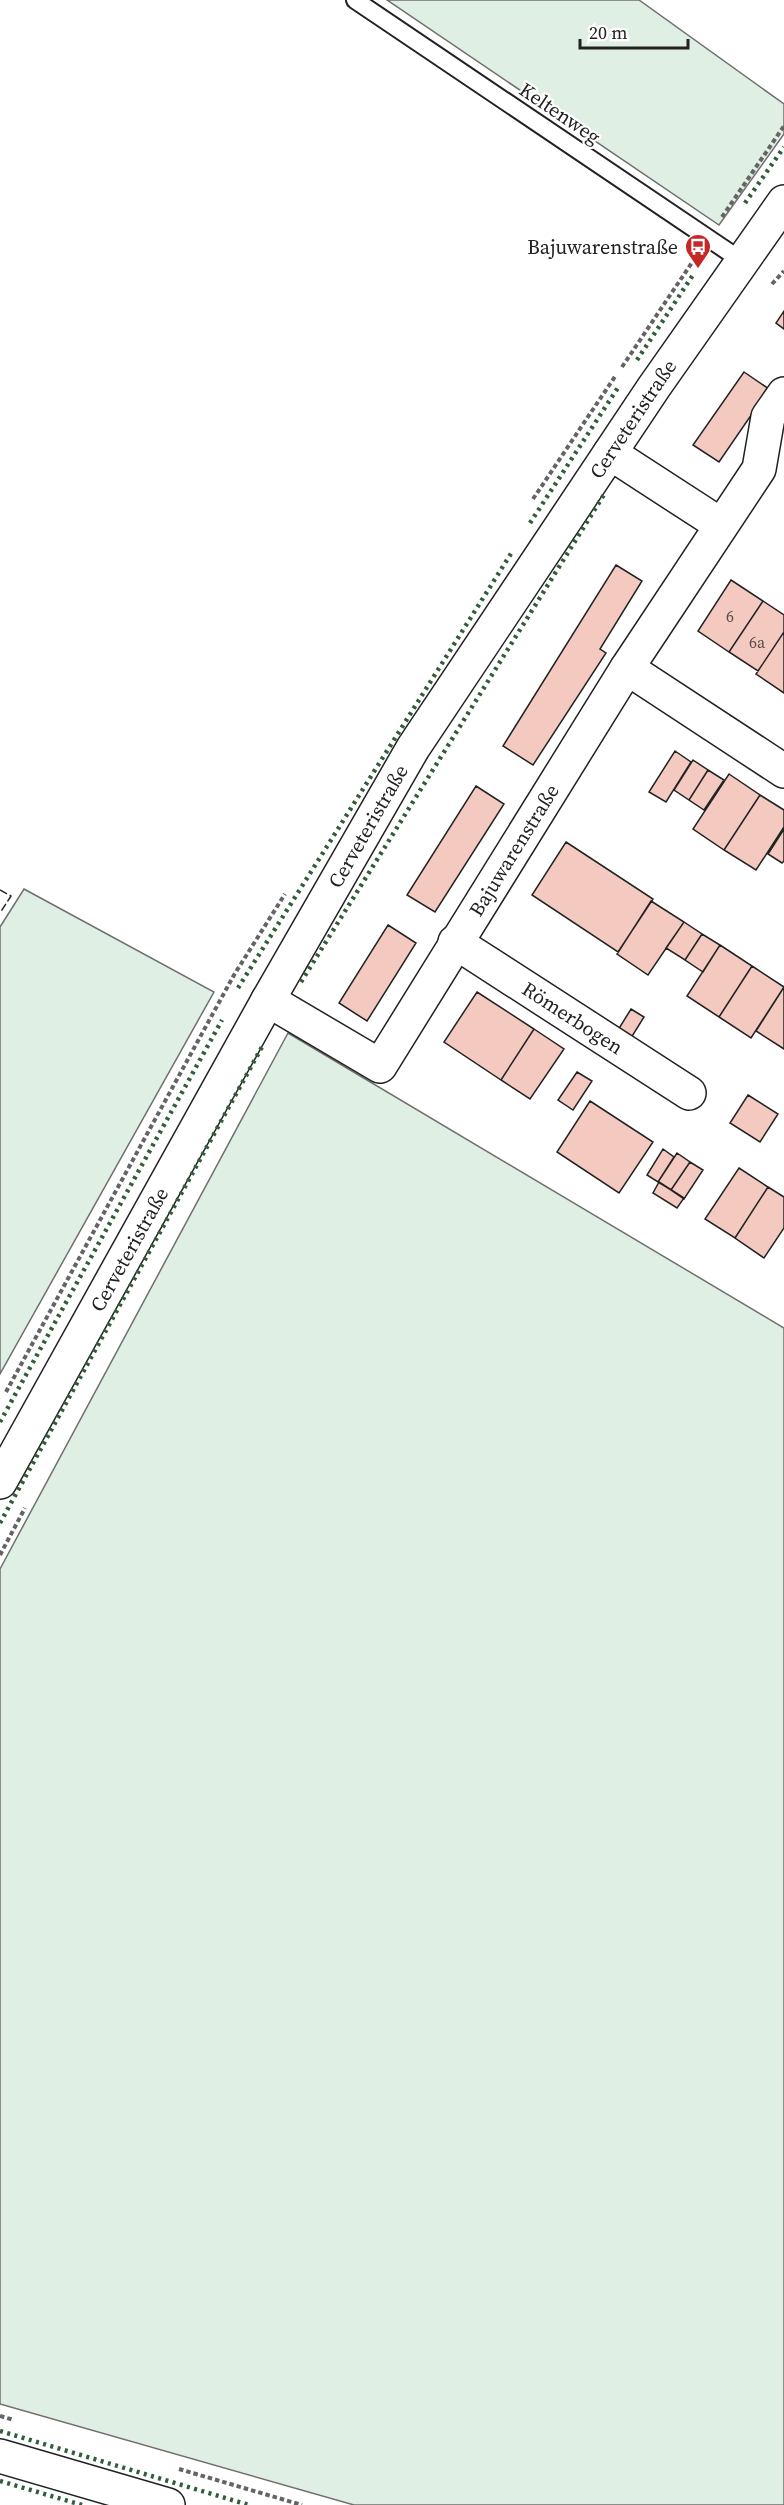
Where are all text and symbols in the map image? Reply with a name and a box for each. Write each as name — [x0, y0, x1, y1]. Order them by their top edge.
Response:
scale bar — [580, 12, 688, 50]
text: 20 m — [589, 20, 627, 45]
street label: Keltenweg — [514, 76, 606, 150]
bus stop icon: Bajuwarenstraße — [683, 232, 713, 270]
place label: Bajuwarenstraße — [527, 233, 678, 261]
street label: Cerveteristraße — [583, 354, 683, 484]
house number: 6 — [726, 605, 734, 627]
house number: 6a — [749, 631, 766, 653]
street label: Cerveteristraße — [321, 759, 415, 893]
street label: Bajuwarenstraße — [462, 779, 566, 922]
street label: Römerbogen — [517, 975, 629, 1061]
street label: Cerveteristraße — [83, 1182, 175, 1317]

